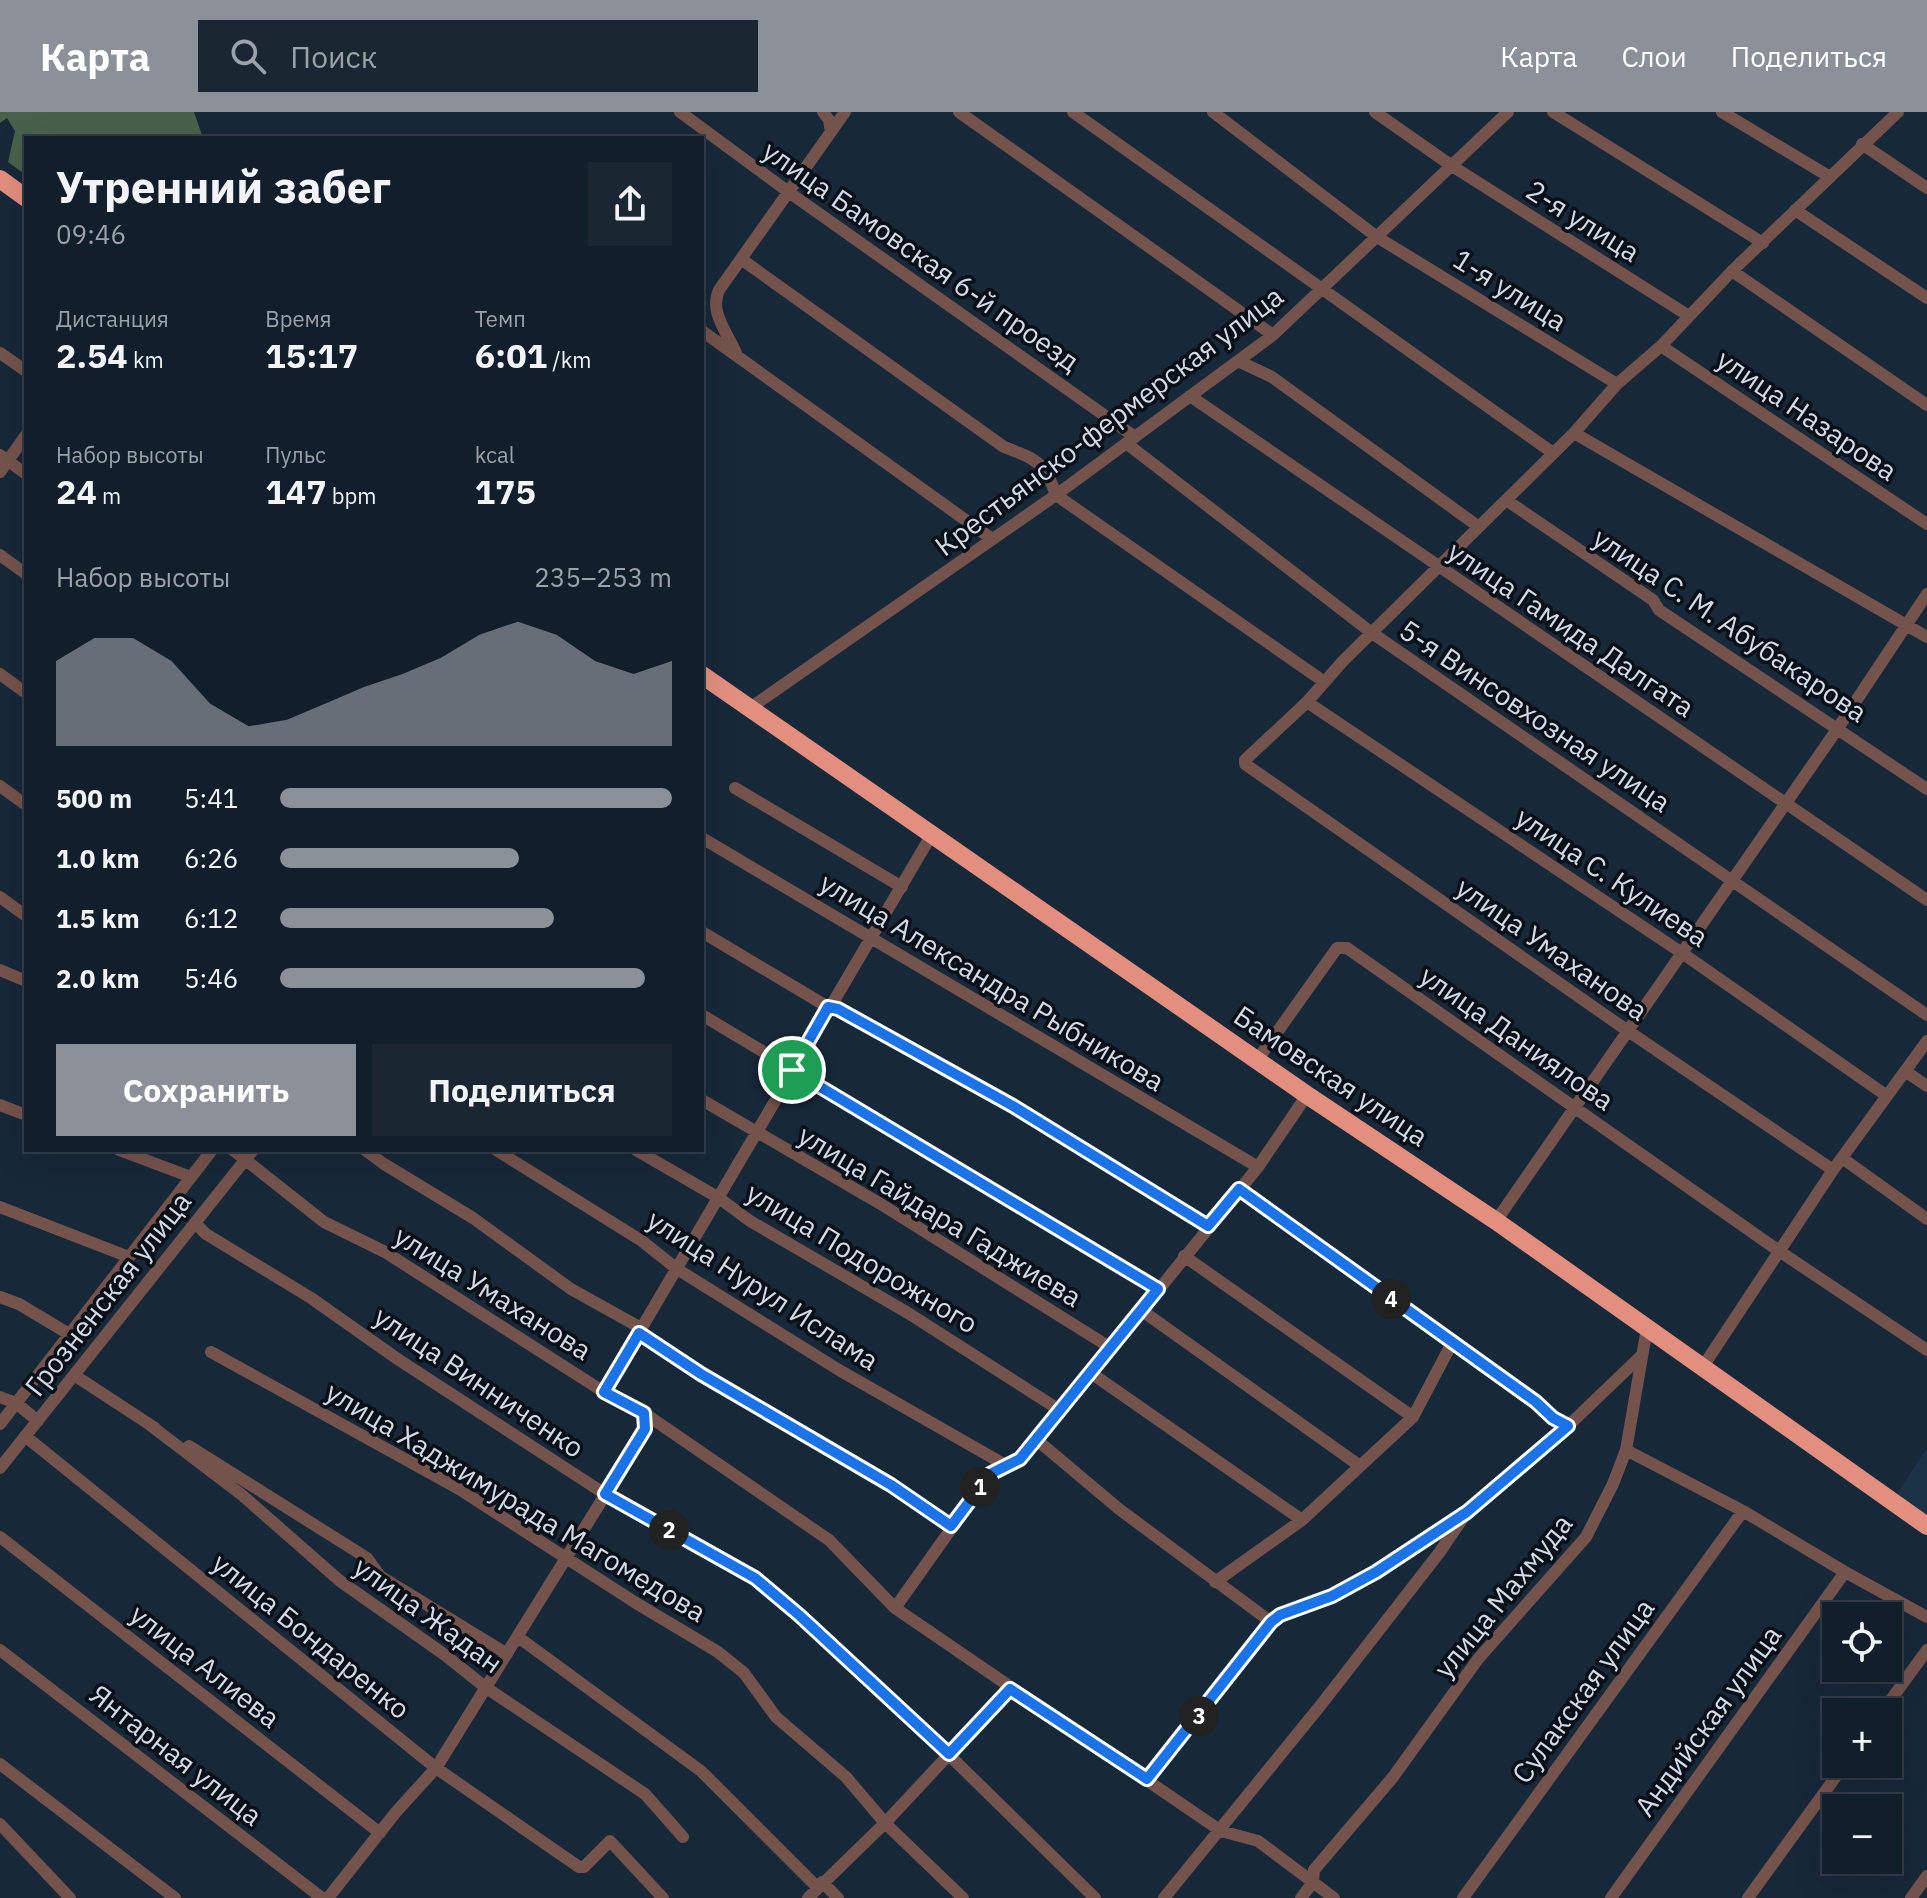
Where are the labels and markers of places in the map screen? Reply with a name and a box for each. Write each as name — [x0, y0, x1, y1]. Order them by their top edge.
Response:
pin — [758, 1036, 826, 1104]
pin: 4 — [1371, 1279, 1411, 1319]
pin: 1 — [960, 1467, 1000, 1507]
pin: 2 — [649, 1510, 689, 1550]
pin: 3 — [1179, 1696, 1219, 1736]

